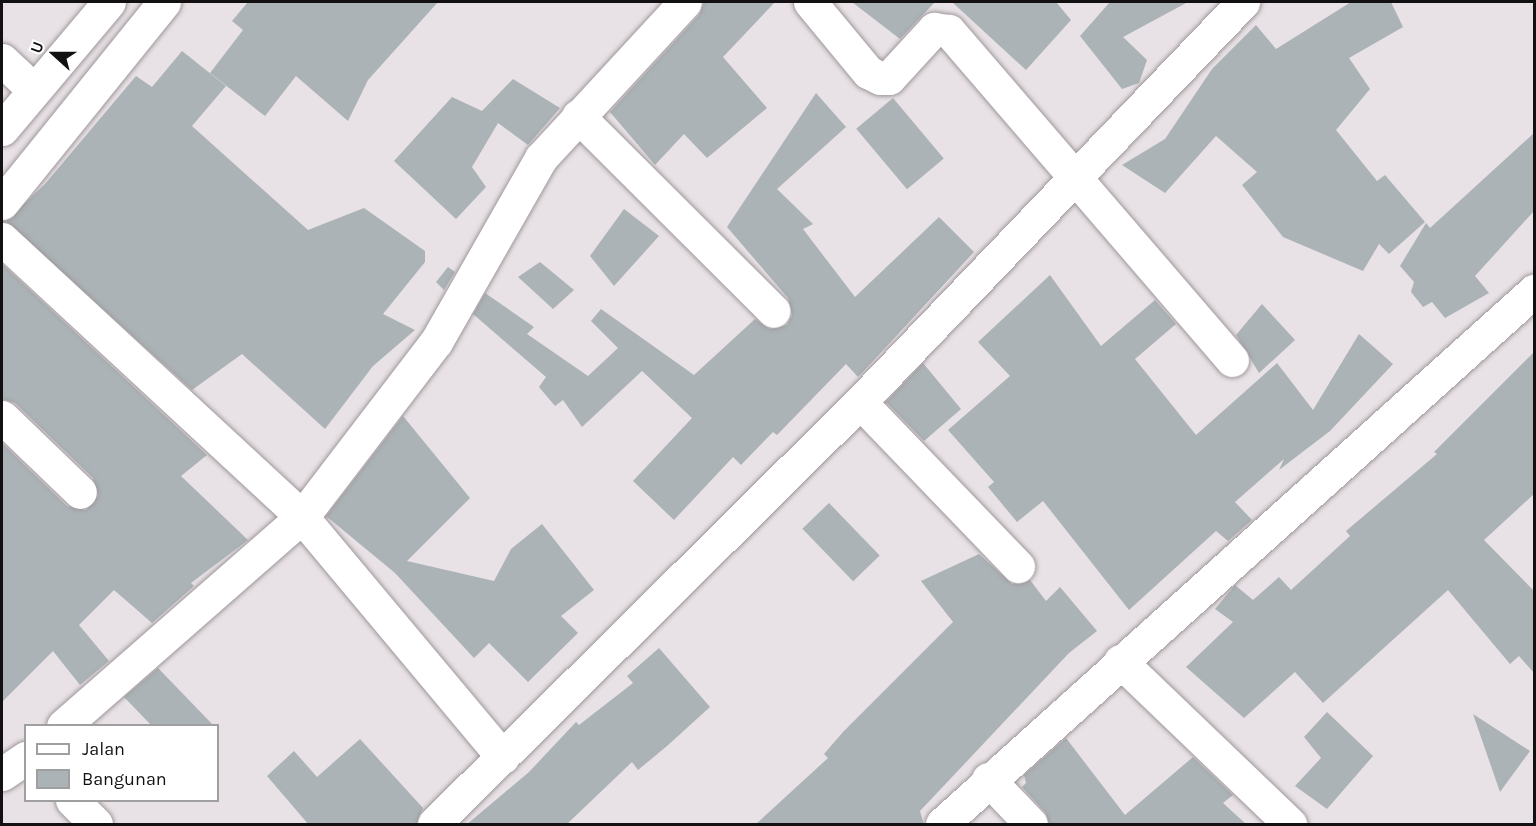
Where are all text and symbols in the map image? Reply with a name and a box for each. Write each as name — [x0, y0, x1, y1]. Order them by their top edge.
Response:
north arrow — [24, 24, 84, 84]
text: U — [26, 39, 48, 56]
legend — [24, 724, 219, 802]
text: Jalan — [82, 738, 125, 760]
text: Bangunan — [82, 768, 167, 790]

